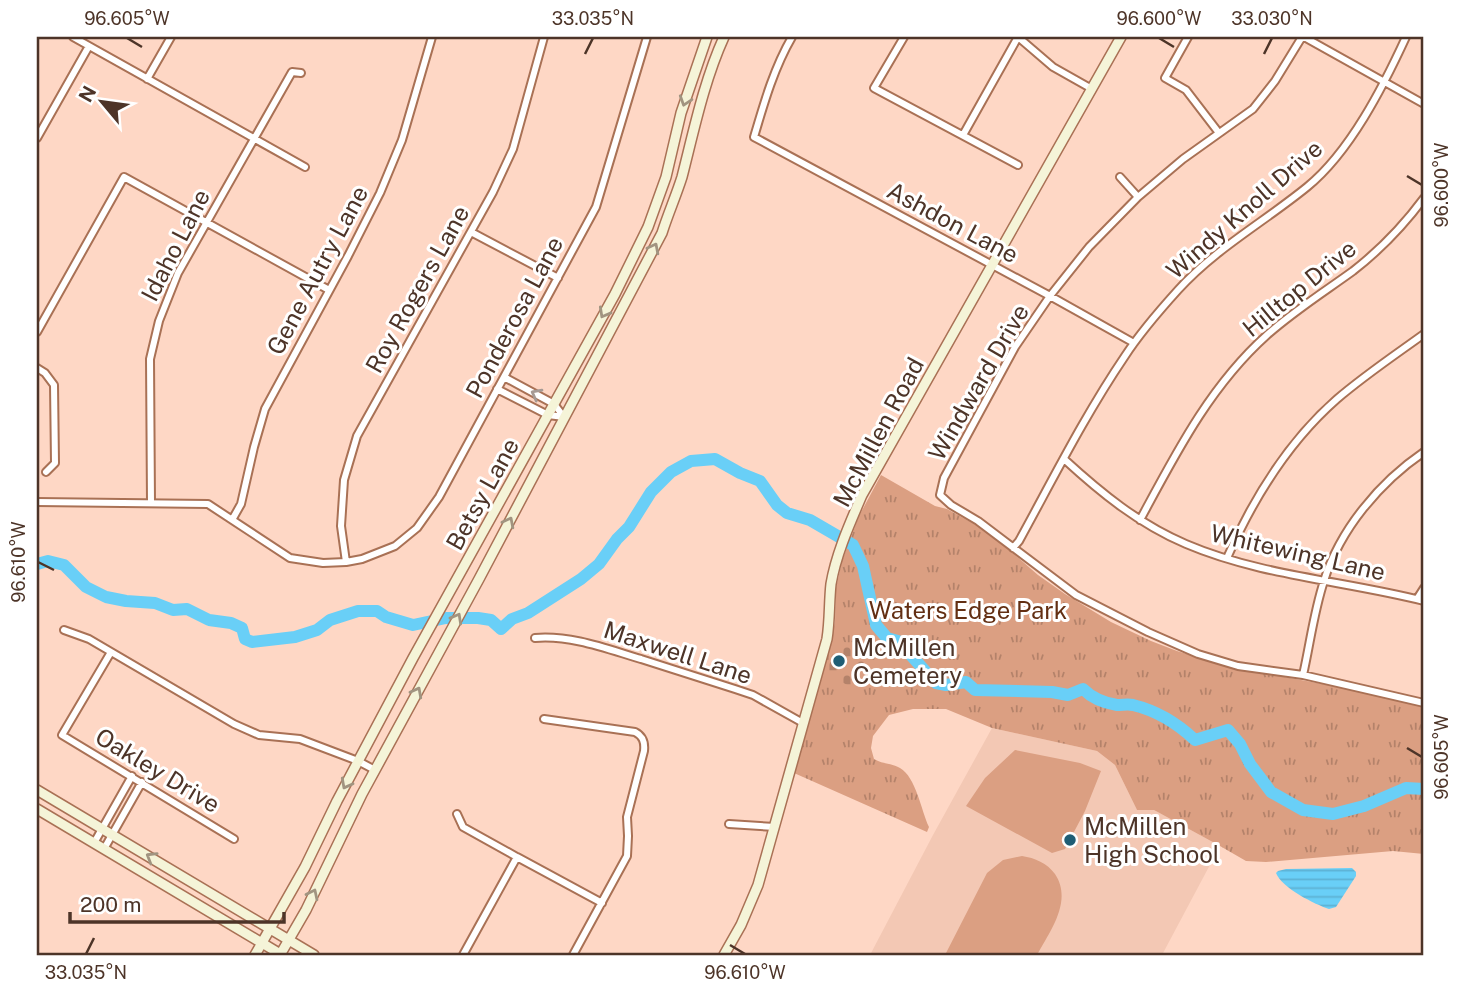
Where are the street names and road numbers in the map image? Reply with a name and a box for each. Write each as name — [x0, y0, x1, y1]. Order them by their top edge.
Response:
street label: Windy Knoll Drive — [1160, 134, 1328, 284]
street label: Ashdon Lane — [883, 176, 1023, 268]
street label: Gene Autry Lane — [261, 181, 373, 359]
street label: Idaho Lane — [135, 185, 215, 305]
street label: Roy Rogers Lane — [360, 201, 474, 377]
street label: Ponderosa Lane — [460, 232, 568, 402]
street label: Hilltop Drive — [1237, 234, 1361, 342]
street label: Windward Drive — [922, 299, 1034, 465]
street label: McMillen Road — [827, 353, 929, 511]
street label: Betsy Lane — [440, 433, 524, 555]
street label: Whitewing Lane — [1208, 518, 1388, 586]
street label: Maxwell Lane — [600, 615, 756, 689]
street label: Oakley Drive — [91, 722, 225, 818]

